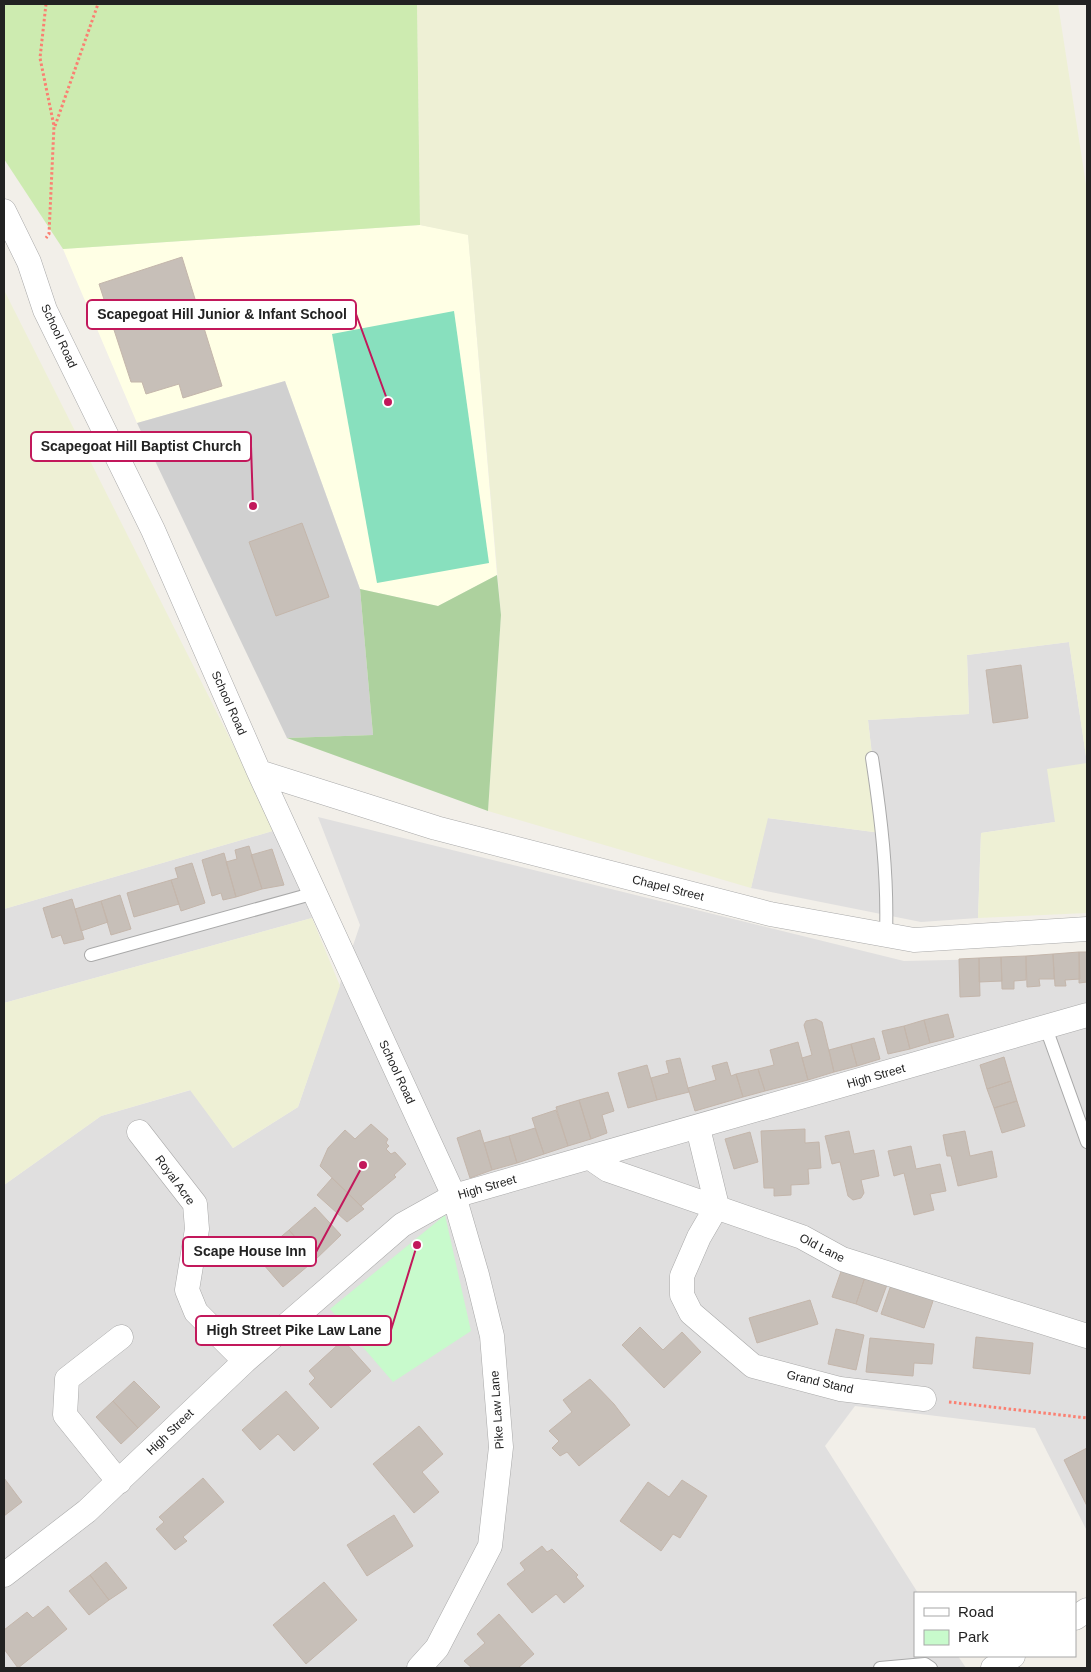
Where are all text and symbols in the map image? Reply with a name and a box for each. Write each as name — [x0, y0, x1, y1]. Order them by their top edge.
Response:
callout: Scapegoat Hill Junior & Infant School — [87, 300, 356, 329]
street label: School Road — [38, 302, 80, 370]
text: Scapegoat Hill Junior & Infant School — [97, 306, 347, 322]
callout: Scapegoat Hill Baptist Church — [31, 432, 251, 461]
text: Scapegoat Hill Baptist Church — [41, 438, 241, 454]
street label: School Road — [209, 669, 249, 737]
street label: Chapel Street — [631, 872, 706, 904]
street label: School Road — [376, 1038, 418, 1106]
street label: High Street — [845, 1061, 907, 1091]
street label: Royal Acre — [152, 1152, 198, 1208]
street label: High Street — [456, 1172, 518, 1202]
street label: Old Lane — [797, 1231, 847, 1265]
callout: Scape House Inn — [183, 1237, 316, 1266]
text: Scape House Inn — [194, 1243, 306, 1259]
callout: High Street Pike Law Lane — [196, 1316, 391, 1345]
text: High Street Pike Law Lane — [206, 1322, 382, 1338]
street label: Grand Stand — [785, 1368, 855, 1396]
street label: Pike Law Lane — [487, 1370, 507, 1450]
street label: High Street — [144, 1406, 197, 1458]
legend — [914, 1592, 1076, 1657]
text: Road — [958, 1603, 994, 1620]
text: Park — [958, 1628, 989, 1645]

